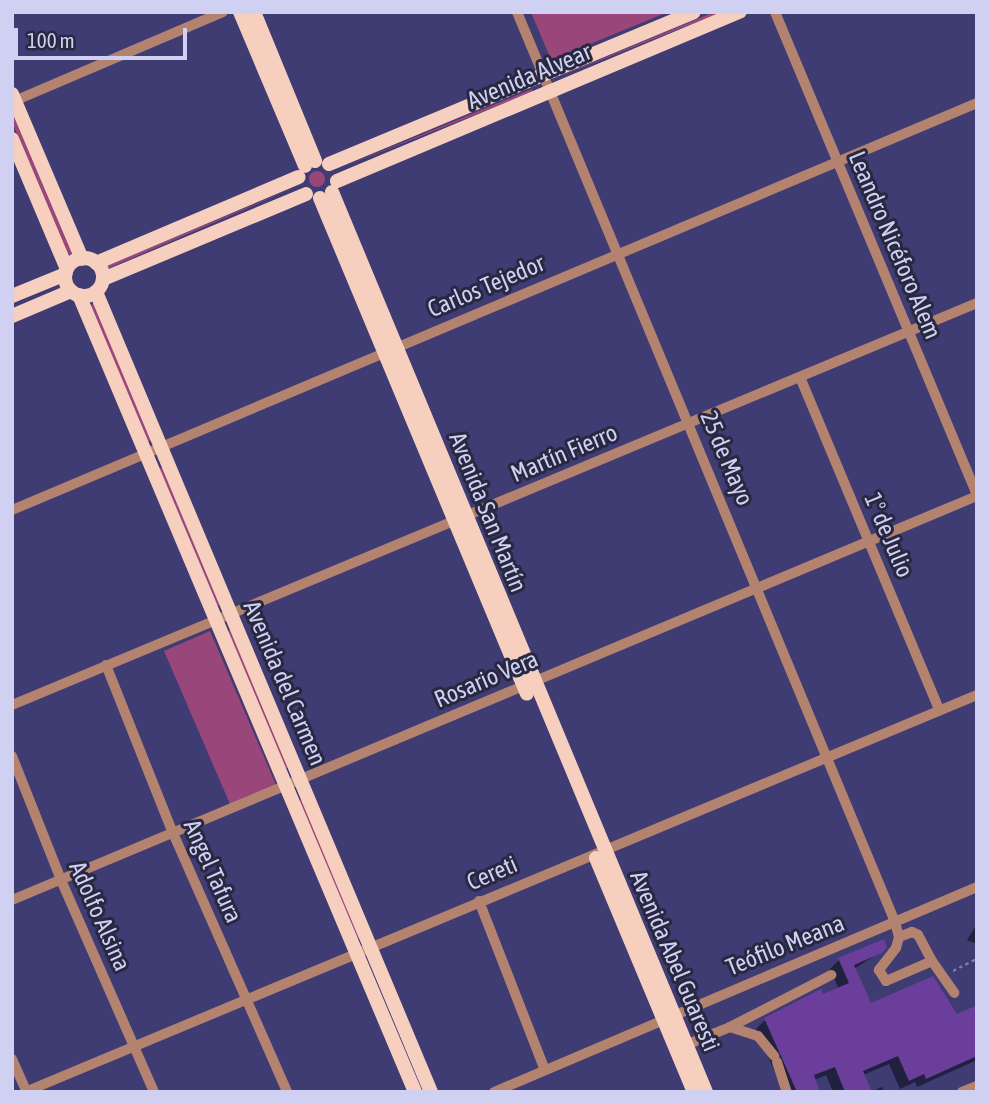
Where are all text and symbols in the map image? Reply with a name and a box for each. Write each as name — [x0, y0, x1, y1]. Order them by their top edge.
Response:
scale bar — [18, 14, 191, 58]
text: 100 m — [27, 28, 75, 52]
street label: Avenida Alvear — [463, 37, 595, 115]
street label: Leandro Nicéforo Alem — [842, 147, 948, 343]
street label: Carlos Tejedor — [423, 248, 549, 324]
street label: 25 de Mayo — [694, 407, 760, 509]
street label: Martín Fierro — [506, 418, 622, 488]
street label: Avenida San Martín — [443, 428, 533, 596]
street label: 1° de Julio — [858, 488, 920, 582]
street label: Avenida del Carmen — [237, 596, 333, 770]
street label: Rosario Vera — [430, 644, 542, 714]
street label: Angel Tafura — [178, 815, 248, 927]
street label: Cereti — [462, 850, 522, 896]
street label: Adolfo Alsina — [63, 857, 137, 975]
street label: Avenida Abel Guaresti — [624, 866, 726, 1056]
street label: Teófilo Meana — [722, 908, 848, 982]

